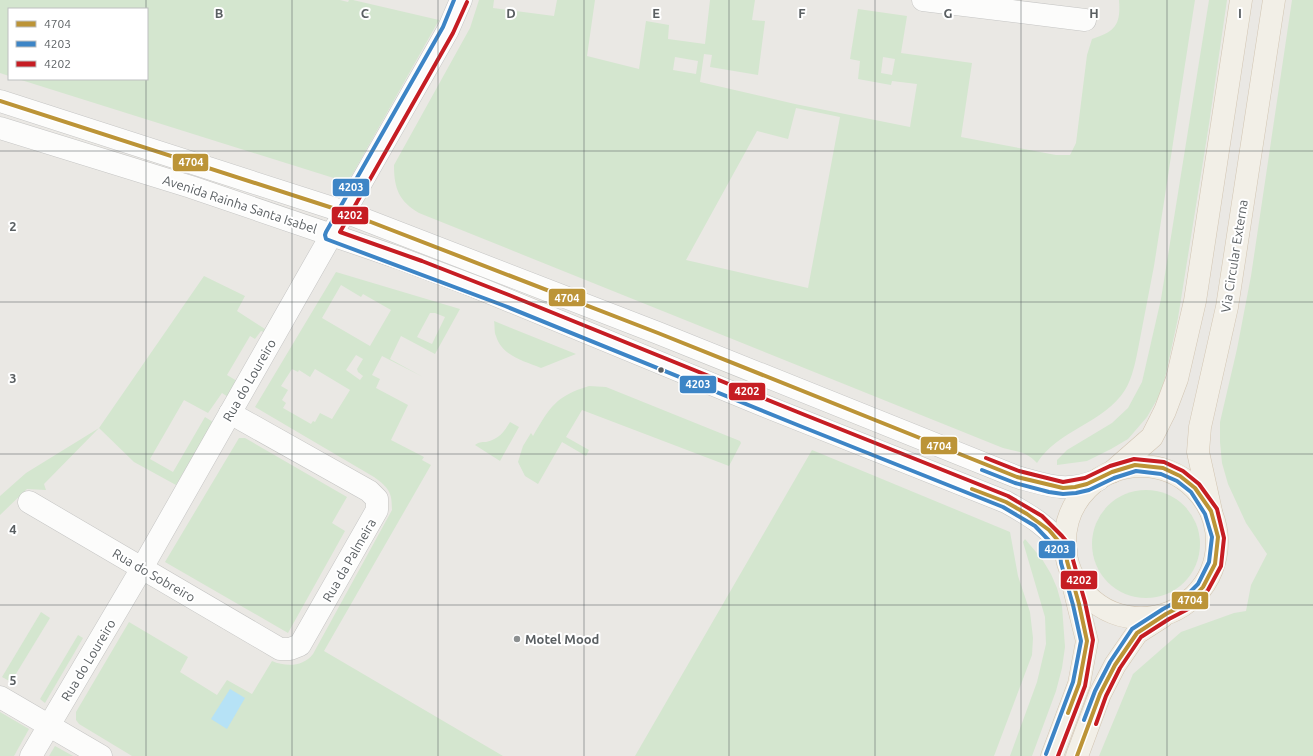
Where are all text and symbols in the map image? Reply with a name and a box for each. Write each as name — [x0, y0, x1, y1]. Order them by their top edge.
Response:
text: B — [215, 6, 224, 20]
text: C — [361, 6, 370, 20]
text: D — [506, 6, 516, 20]
text: E — [652, 6, 660, 20]
text: F — [798, 6, 806, 20]
text: G — [944, 6, 953, 20]
text: H — [1089, 6, 1099, 20]
text: I — [1238, 6, 1242, 20]
legend — [8, 8, 148, 80]
text: 4704 — [44, 17, 71, 30]
text: 4203 — [44, 37, 71, 50]
text: 4202 — [44, 57, 71, 70]
line badge: 4704 — [172, 153, 209, 172]
text: 4704 — [179, 156, 203, 168]
street label: Avenida Rainha Santa Isabel — [161, 172, 320, 236]
line badge: 4203 — [332, 178, 370, 197]
text: 4203 — [339, 181, 363, 193]
street label: Via Circular Externa — [1218, 198, 1250, 314]
line badge: 4202 — [331, 206, 369, 225]
text: 4202 — [338, 209, 362, 221]
text: 2 — [9, 219, 17, 233]
line badge: 4704 — [548, 288, 586, 307]
text: 4704 — [555, 292, 579, 304]
street label: Rua do Loureiro — [220, 336, 278, 424]
unlabelled marker — [656, 365, 666, 375]
text: 3 — [9, 371, 17, 385]
line badge: 4203 — [679, 375, 717, 394]
text: 4203 — [686, 378, 710, 390]
line badge: 4202 — [728, 382, 766, 401]
text: 4202 — [735, 385, 759, 397]
line badge: 4704 — [920, 436, 958, 455]
text: 4704 — [927, 440, 951, 452]
street label: Rua da Palmeira — [320, 516, 378, 604]
text: 4 — [9, 522, 17, 536]
line badge: 4203 — [1038, 540, 1076, 559]
text: 4203 — [1045, 543, 1069, 555]
street label: Rua do Sobreiro — [110, 546, 198, 604]
line badge: 4202 — [1060, 570, 1098, 590]
text: 4202 — [1067, 574, 1091, 586]
line badge: 4704 — [1171, 591, 1209, 610]
text: 4704 — [1178, 594, 1202, 606]
street label: Rua do Loureiro — [58, 617, 118, 703]
place label: Motel Mood — [525, 632, 599, 646]
marker: Motel Mood — [512, 634, 522, 644]
text: 5 — [9, 673, 17, 687]

